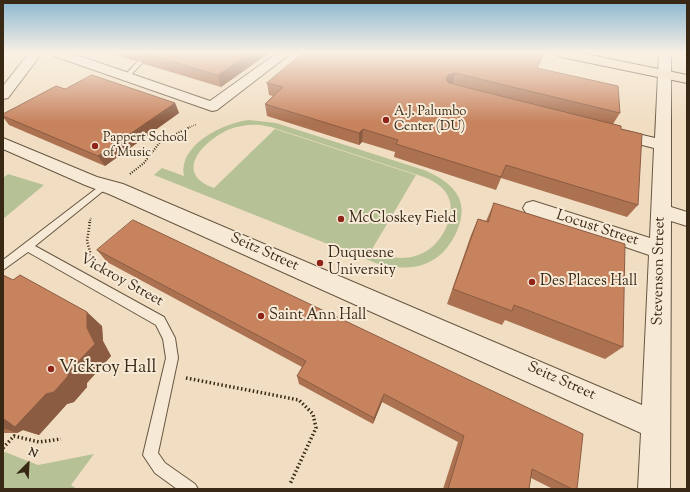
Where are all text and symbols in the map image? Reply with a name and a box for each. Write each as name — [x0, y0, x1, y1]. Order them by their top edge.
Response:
place label: A.J. Palumbo Center (DU) — [394, 105, 466, 136]
marker: A.J. Palumbo Center (DU) — [381, 115, 391, 125]
place label: Pappert School of Music — [103, 131, 187, 162]
marker: Pappert School of Music — [90, 141, 100, 151]
street label: Locust Street — [554, 207, 640, 251]
place label: McCloskey Field — [349, 210, 457, 228]
marker: McCloskey Field — [336, 214, 346, 224]
street label: Stevenson Street — [650, 216, 670, 326]
street label: Seitz Street — [227, 230, 301, 276]
place label: Duquesne University — [328, 245, 396, 280]
street label: Vickroy Street — [76, 251, 166, 311]
marker: Duquesne University — [315, 258, 325, 268]
place label: Des Places Hall — [540, 273, 637, 291]
marker: Des Places Hall — [527, 277, 537, 287]
place label: Saint Ann Hall — [269, 307, 366, 325]
marker: Saint Ann Hall — [256, 311, 266, 321]
place label: Vickroy Hall — [59, 358, 156, 380]
street label: Seitz Street — [524, 359, 598, 405]
marker: Vickroy Hall — [46, 364, 56, 374]
north arrow — [8, 444, 48, 484]
text: N — [26, 444, 40, 462]

